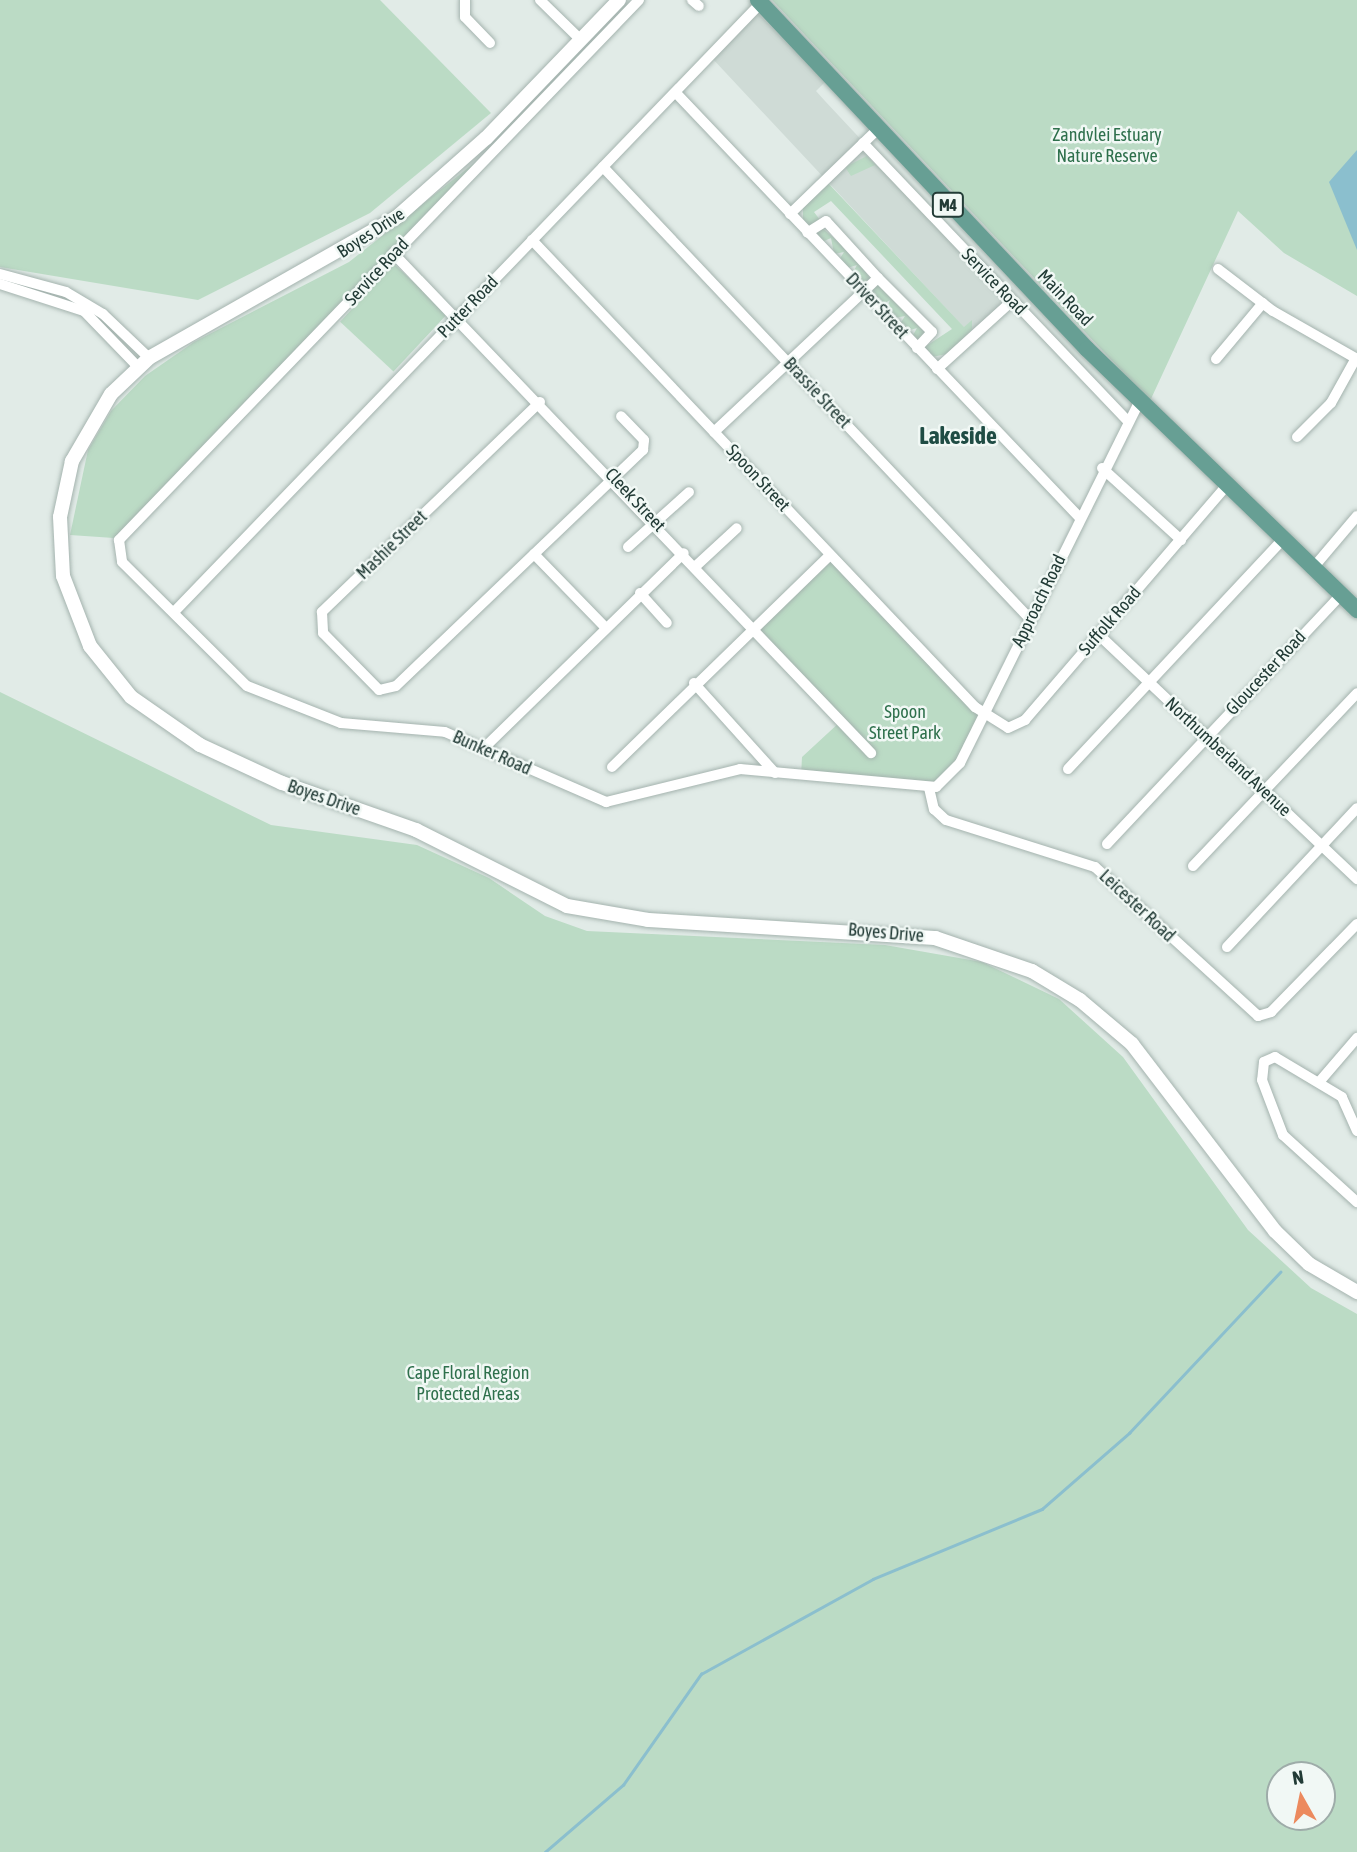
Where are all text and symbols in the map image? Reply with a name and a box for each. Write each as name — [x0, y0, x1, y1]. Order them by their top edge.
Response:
park label: Zandvlei Estuary Nature Reserve — [1052, 125, 1162, 168]
road number: M4 — [930, 192, 965, 218]
street label: Boyes Drive — [333, 203, 409, 263]
street label: Service Road — [340, 234, 414, 310]
street label: Service Road — [957, 244, 1031, 320]
street label: Main Road — [1033, 265, 1097, 331]
street label: Driver Street — [841, 269, 913, 343]
street label: Putter Road — [433, 271, 503, 343]
street label: Brassie Street — [779, 353, 855, 433]
district label: Lakeside — [919, 422, 997, 450]
street label: Spoon Street — [722, 440, 794, 516]
street label: Cleek Street — [600, 464, 670, 536]
street label: Mashie Street — [352, 506, 432, 584]
street label: Approach Road — [1007, 551, 1071, 651]
street label: Suffolk Road — [1074, 582, 1146, 660]
street label: Gloucester Road — [1221, 626, 1311, 720]
street label: Northumberland Avenue — [1160, 693, 1296, 821]
park label: Spoon Street Park — [869, 702, 941, 744]
street label: Bunker Road — [449, 726, 535, 780]
street label: Boyes Drive — [285, 775, 363, 821]
street label: Leicester Road — [1095, 865, 1179, 947]
street label: Boyes Drive — [847, 919, 925, 947]
park label: Cape Floral Region Protected Areas — [407, 1363, 529, 1406]
north arrow — [1266, 1761, 1336, 1831]
text: N — [1291, 1765, 1305, 1789]

